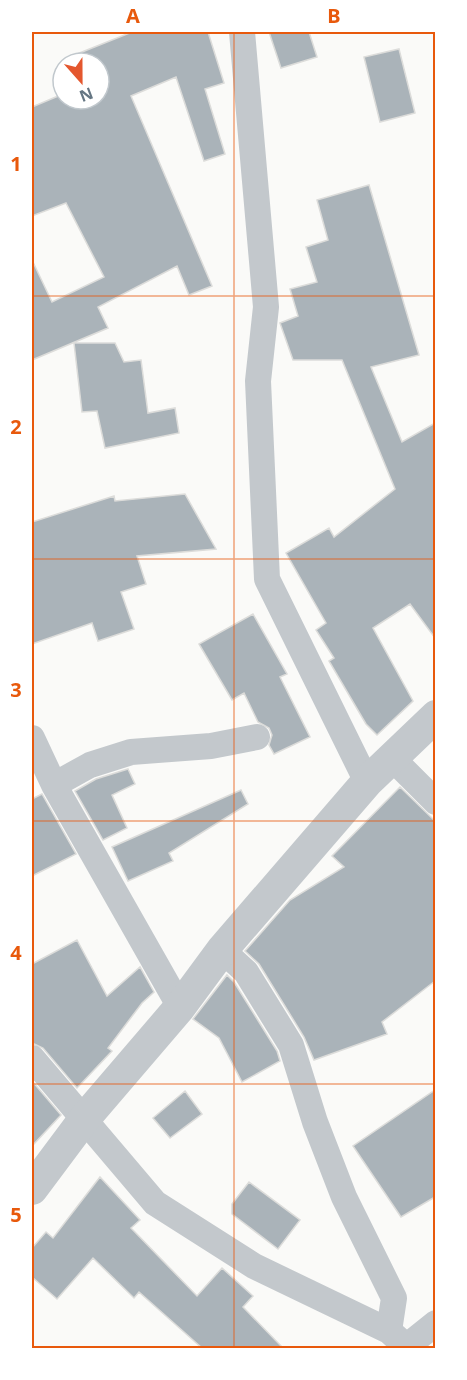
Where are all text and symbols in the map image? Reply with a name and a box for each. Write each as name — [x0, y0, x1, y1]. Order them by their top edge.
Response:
text: A — [126, 2, 140, 29]
text: B — [327, 2, 341, 29]
north arrow — [51, 51, 111, 111]
text: N — [76, 82, 96, 108]
text: 1 — [10, 150, 22, 177]
text: 2 — [10, 413, 22, 440]
text: 3 — [10, 676, 22, 703]
text: 4 — [10, 939, 22, 966]
text: 5 — [10, 1201, 22, 1228]

